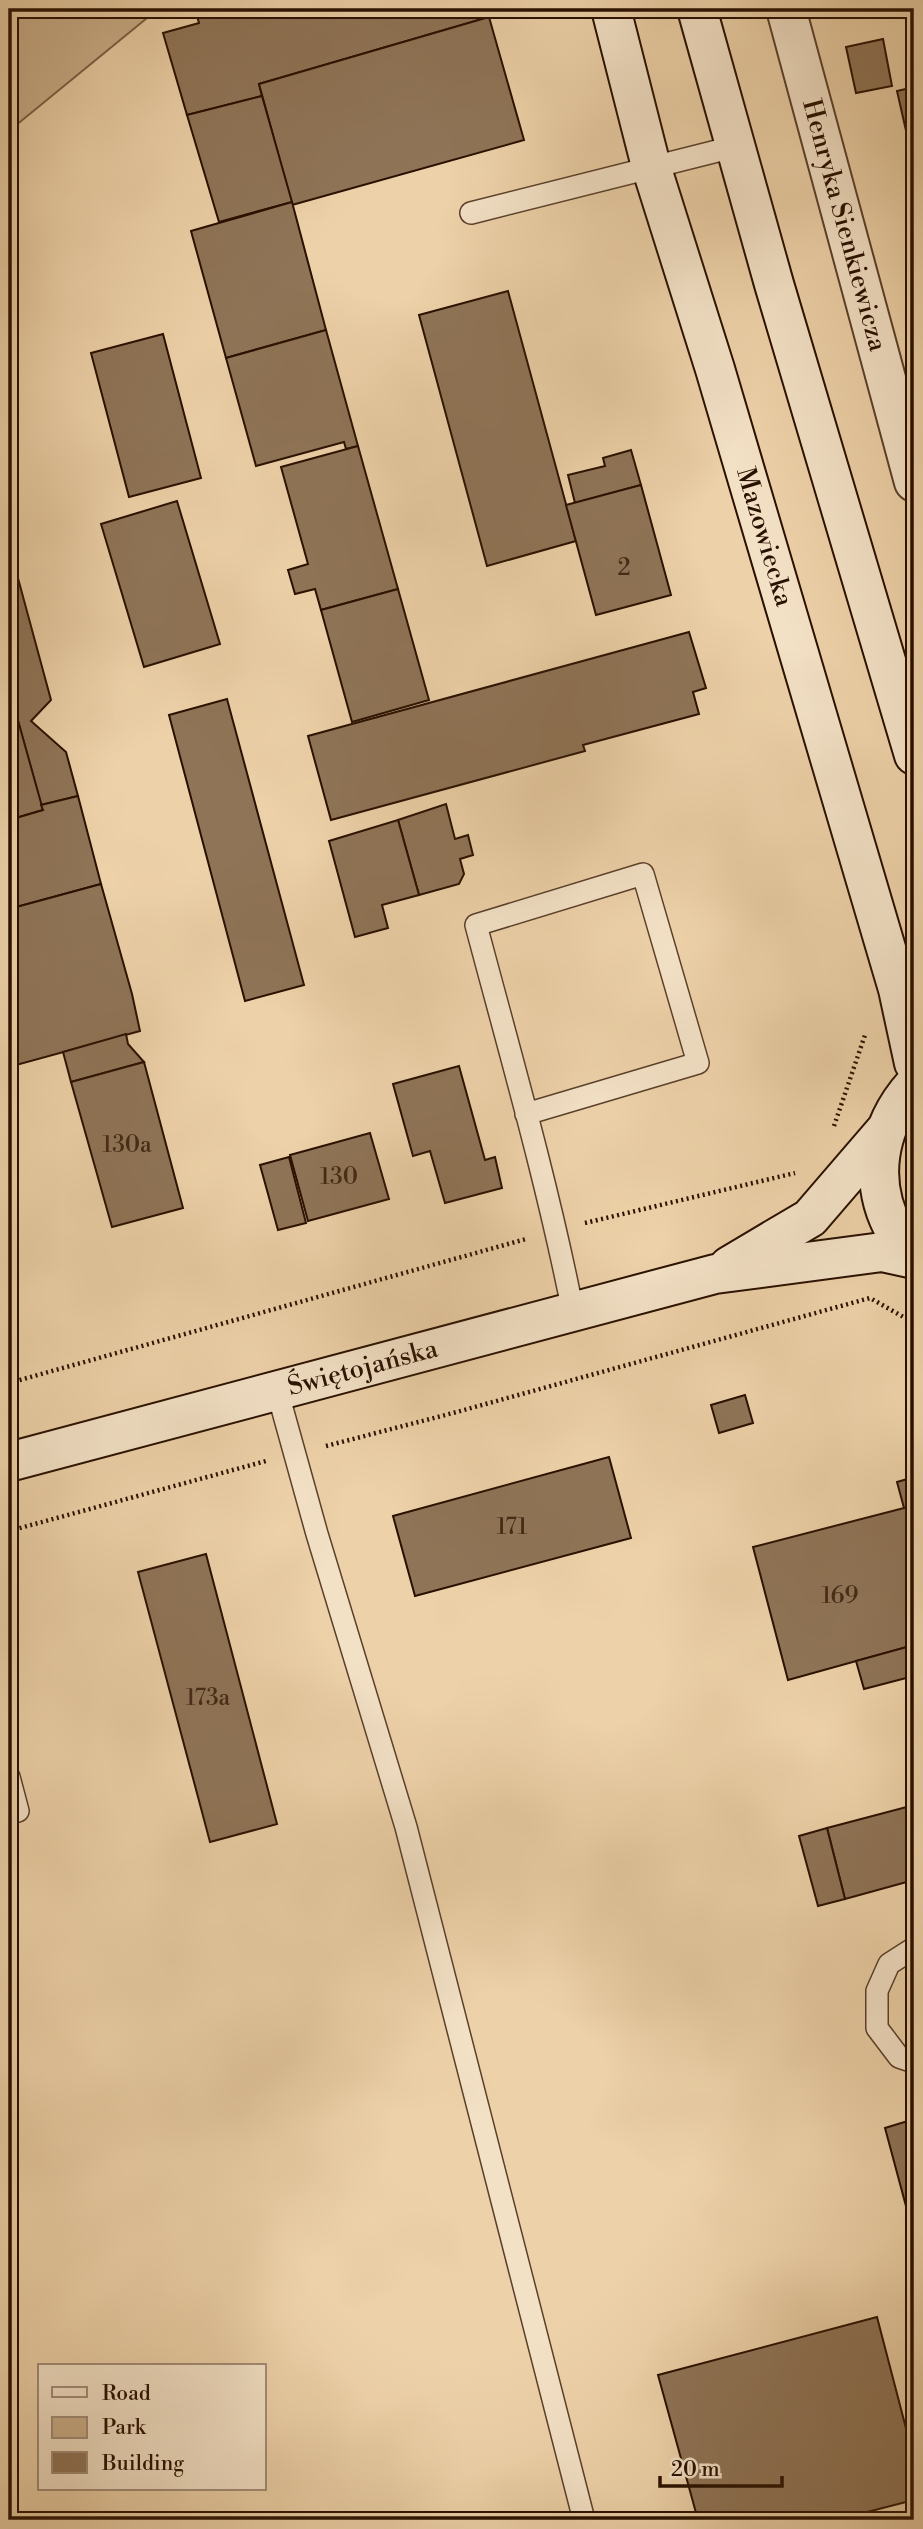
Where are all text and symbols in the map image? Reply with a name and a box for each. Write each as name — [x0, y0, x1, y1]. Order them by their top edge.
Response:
street label: Henryka Sienkiewicza — [795, 96, 894, 356]
street label: Mazowiecka — [729, 464, 800, 611]
house number: 2 — [617, 554, 631, 582]
house number: 130a — [102, 1131, 152, 1159]
house number: 130 — [320, 1163, 358, 1191]
street label: Świętojańska — [284, 1332, 442, 1403]
house number: 171 — [496, 1513, 528, 1541]
house number: 169 — [822, 1582, 859, 1610]
house number: 173a — [186, 1684, 231, 1712]
legend — [38, 2364, 266, 2490]
text: Road — [102, 2381, 151, 2407]
text: Park — [102, 2415, 147, 2441]
scale bar — [660, 2445, 783, 2489]
text: Building — [101, 2451, 184, 2477]
text: 20 m — [671, 2457, 720, 2483]

